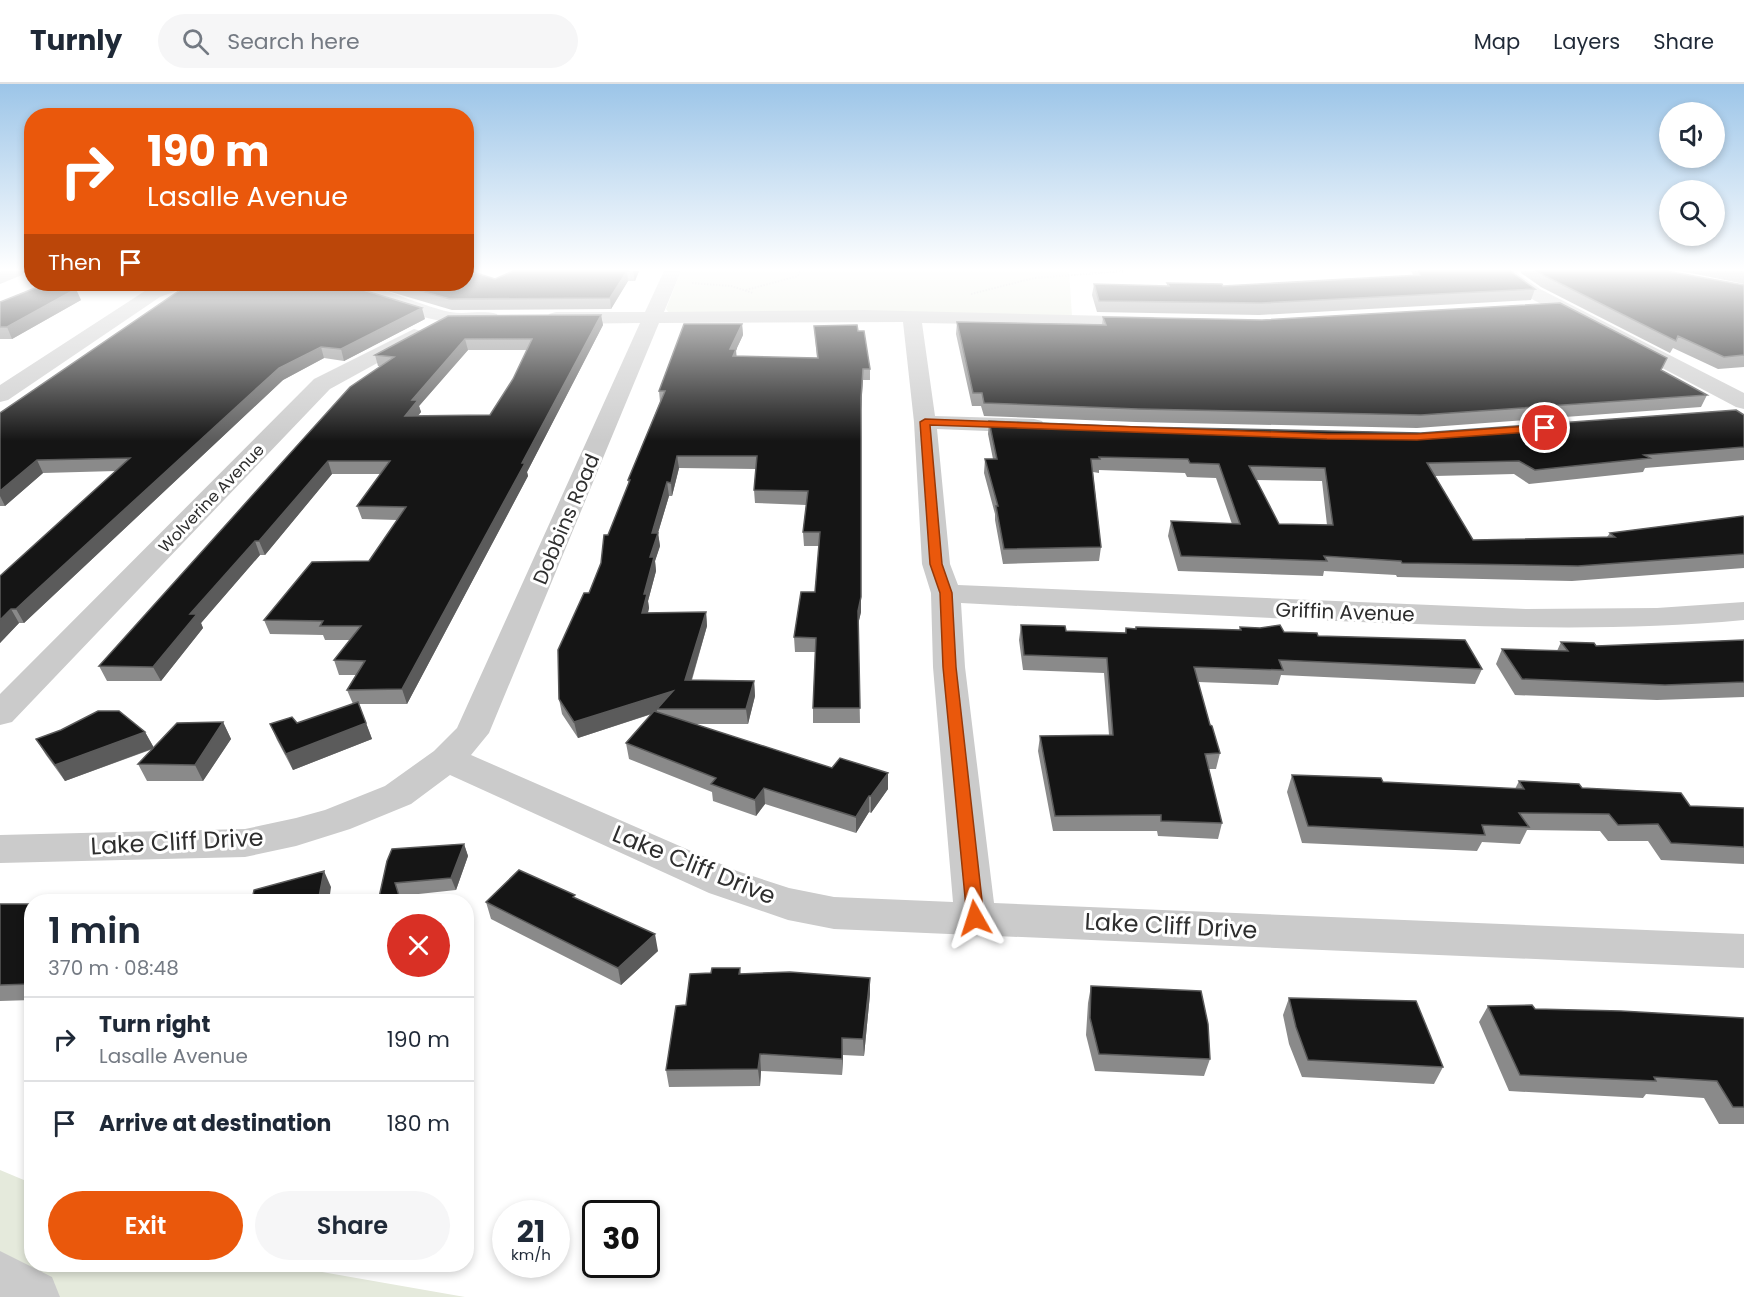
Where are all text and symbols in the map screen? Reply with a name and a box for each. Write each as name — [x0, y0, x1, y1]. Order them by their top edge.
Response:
search box — [158, 14, 578, 68]
text: Turnly — [30, 21, 122, 60]
icon: search — [179, 25, 212, 58]
text: Search here — [227, 26, 360, 57]
text: Map — [1474, 27, 1520, 56]
text: Layers — [1553, 27, 1620, 56]
text: Share — [1653, 27, 1714, 56]
map controls — [1659, 102, 1725, 246]
button: sound — [1659, 102, 1725, 168]
text: 190 m — [147, 122, 269, 181]
icon: right — [48, 132, 126, 210]
text: Lasalle Avenue — [147, 178, 348, 215]
button: search — [1659, 180, 1725, 246]
icon: arrive — [114, 246, 147, 279]
text: Then — [48, 247, 102, 278]
pin — [1519, 402, 1570, 453]
icon: arrive — [1528, 411, 1561, 444]
street label: Wolverine Avenue — [153, 439, 269, 558]
street label: Dobbins Road — [526, 449, 606, 589]
street label: Griffin Avenue — [1275, 596, 1415, 628]
street label: Lake Cliff Drive — [608, 817, 781, 912]
street label: Lake Cliff Drive — [90, 820, 264, 863]
position arrow — [943, 886, 1007, 950]
street label: Lake Cliff Drive — [1084, 904, 1258, 947]
text: 1 min — [48, 905, 141, 956]
button: close — [387, 914, 450, 977]
text: 370 m · 08:48 — [48, 954, 179, 982]
text: Turn right — [99, 1009, 210, 1040]
icon: right — [48, 1023, 81, 1056]
text: 190 m — [387, 1024, 450, 1055]
text: Lasalle Avenue — [99, 1042, 248, 1070]
icon: arrive — [48, 1107, 81, 1140]
text: Arrive at destination — [99, 1108, 331, 1139]
text: 180 m — [387, 1108, 450, 1139]
button: Exit — [48, 1191, 243, 1260]
button: Share — [255, 1191, 450, 1260]
speed limit sign: 30 — [582, 1200, 660, 1278]
text: 21 — [517, 1210, 545, 1253]
text: km/h — [511, 1244, 551, 1265]

